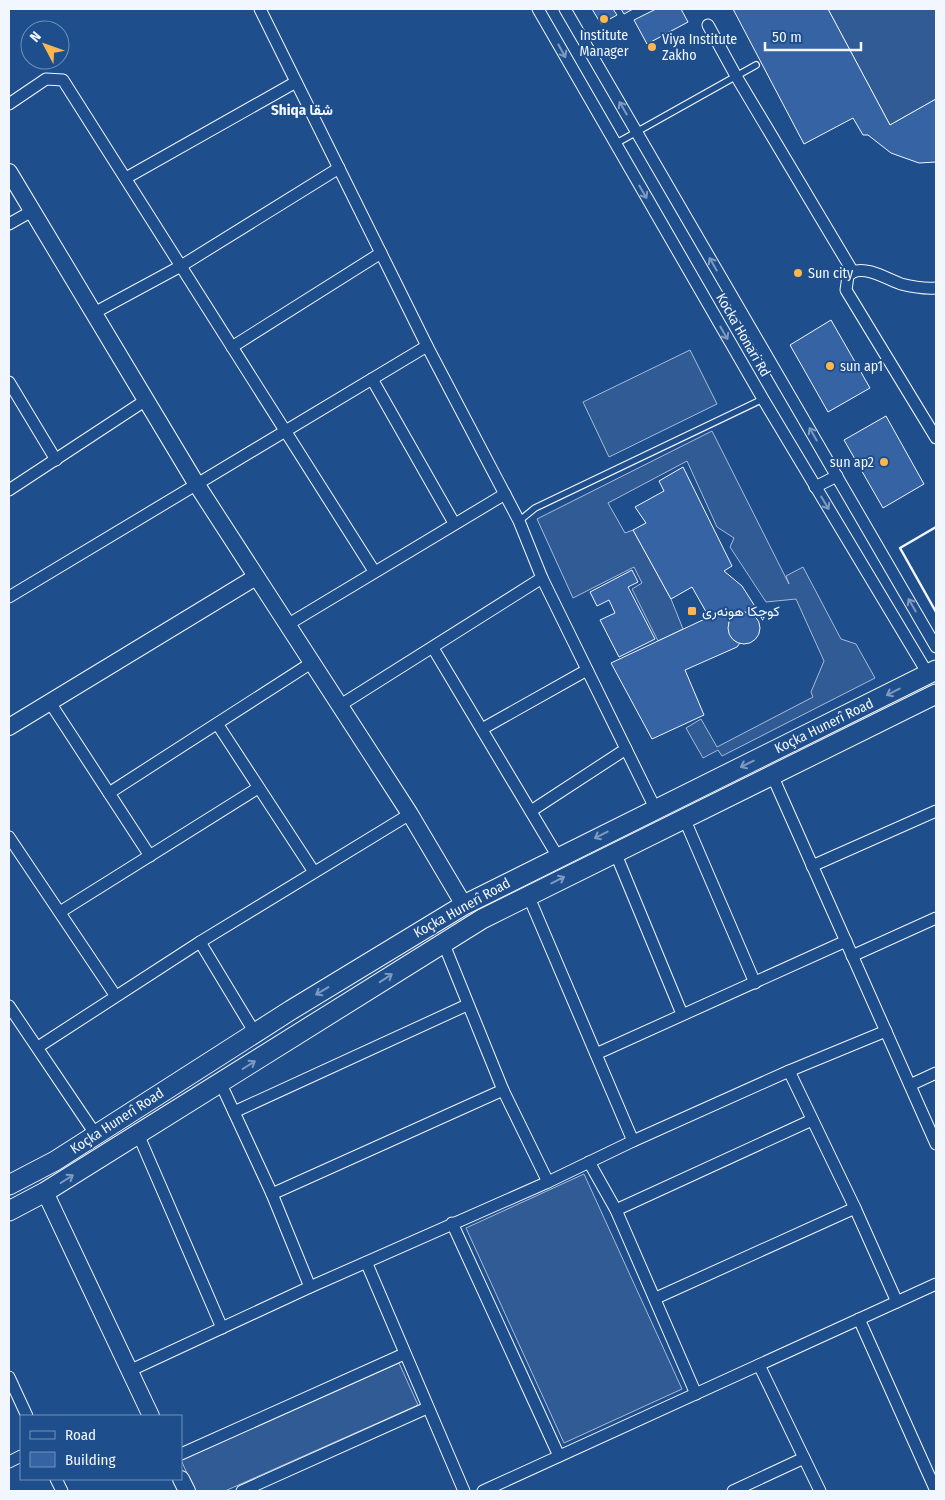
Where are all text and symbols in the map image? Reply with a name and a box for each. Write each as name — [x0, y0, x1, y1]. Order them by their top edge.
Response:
marker: Institute Manager — [598, 13, 610, 25]
north arrow — [20, 20, 70, 70]
scale bar — [765, 20, 861, 52]
place label: Institute Manager — [579, 27, 629, 60]
text: N — [26, 28, 45, 46]
text: 50 m — [772, 28, 802, 46]
place label: Viya Institute Zakho — [662, 31, 737, 64]
marker: Viya Institute Zakho — [646, 41, 658, 53]
one-way arrow — [557, 44, 567, 59]
district label: Shiqa شقا — [271, 101, 333, 119]
one-way arrow — [618, 101, 627, 116]
one-way arrow — [638, 185, 648, 199]
one-way arrow — [708, 257, 718, 271]
place label: Sun city — [808, 265, 854, 282]
marker: Sun city — [792, 267, 804, 279]
street label: Kocka Honari Rd — [712, 290, 774, 380]
one-way arrow — [720, 325, 730, 339]
place label: sun ap1 — [840, 358, 883, 375]
marker: sun ap1 — [824, 360, 836, 372]
one-way arrow — [807, 428, 817, 442]
place label: sun ap2 — [830, 454, 874, 471]
marker: sun ap2 — [878, 456, 890, 468]
one-way arrow — [821, 495, 831, 509]
one-way arrow — [906, 599, 916, 613]
place label: كوچكا هونەری — [702, 603, 780, 621]
marker: كوچكا هونەری — [686, 605, 698, 617]
one-way arrow — [886, 688, 901, 697]
street label: Koçka Hunerî Road — [772, 695, 876, 757]
one-way arrow — [740, 760, 755, 769]
one-way arrow — [594, 831, 609, 840]
street label: Koçka Hunerî Road — [411, 874, 513, 942]
one-way arrow — [550, 875, 565, 884]
one-way arrow — [379, 973, 393, 983]
one-way arrow — [315, 986, 329, 996]
one-way arrow — [242, 1059, 256, 1070]
street label: Koçka Hunerî Road — [67, 1084, 167, 1158]
one-way arrow — [59, 1173, 73, 1183]
legend — [20, 1415, 182, 1480]
text: Road — [65, 1426, 96, 1444]
text: Building — [65, 1451, 116, 1469]

